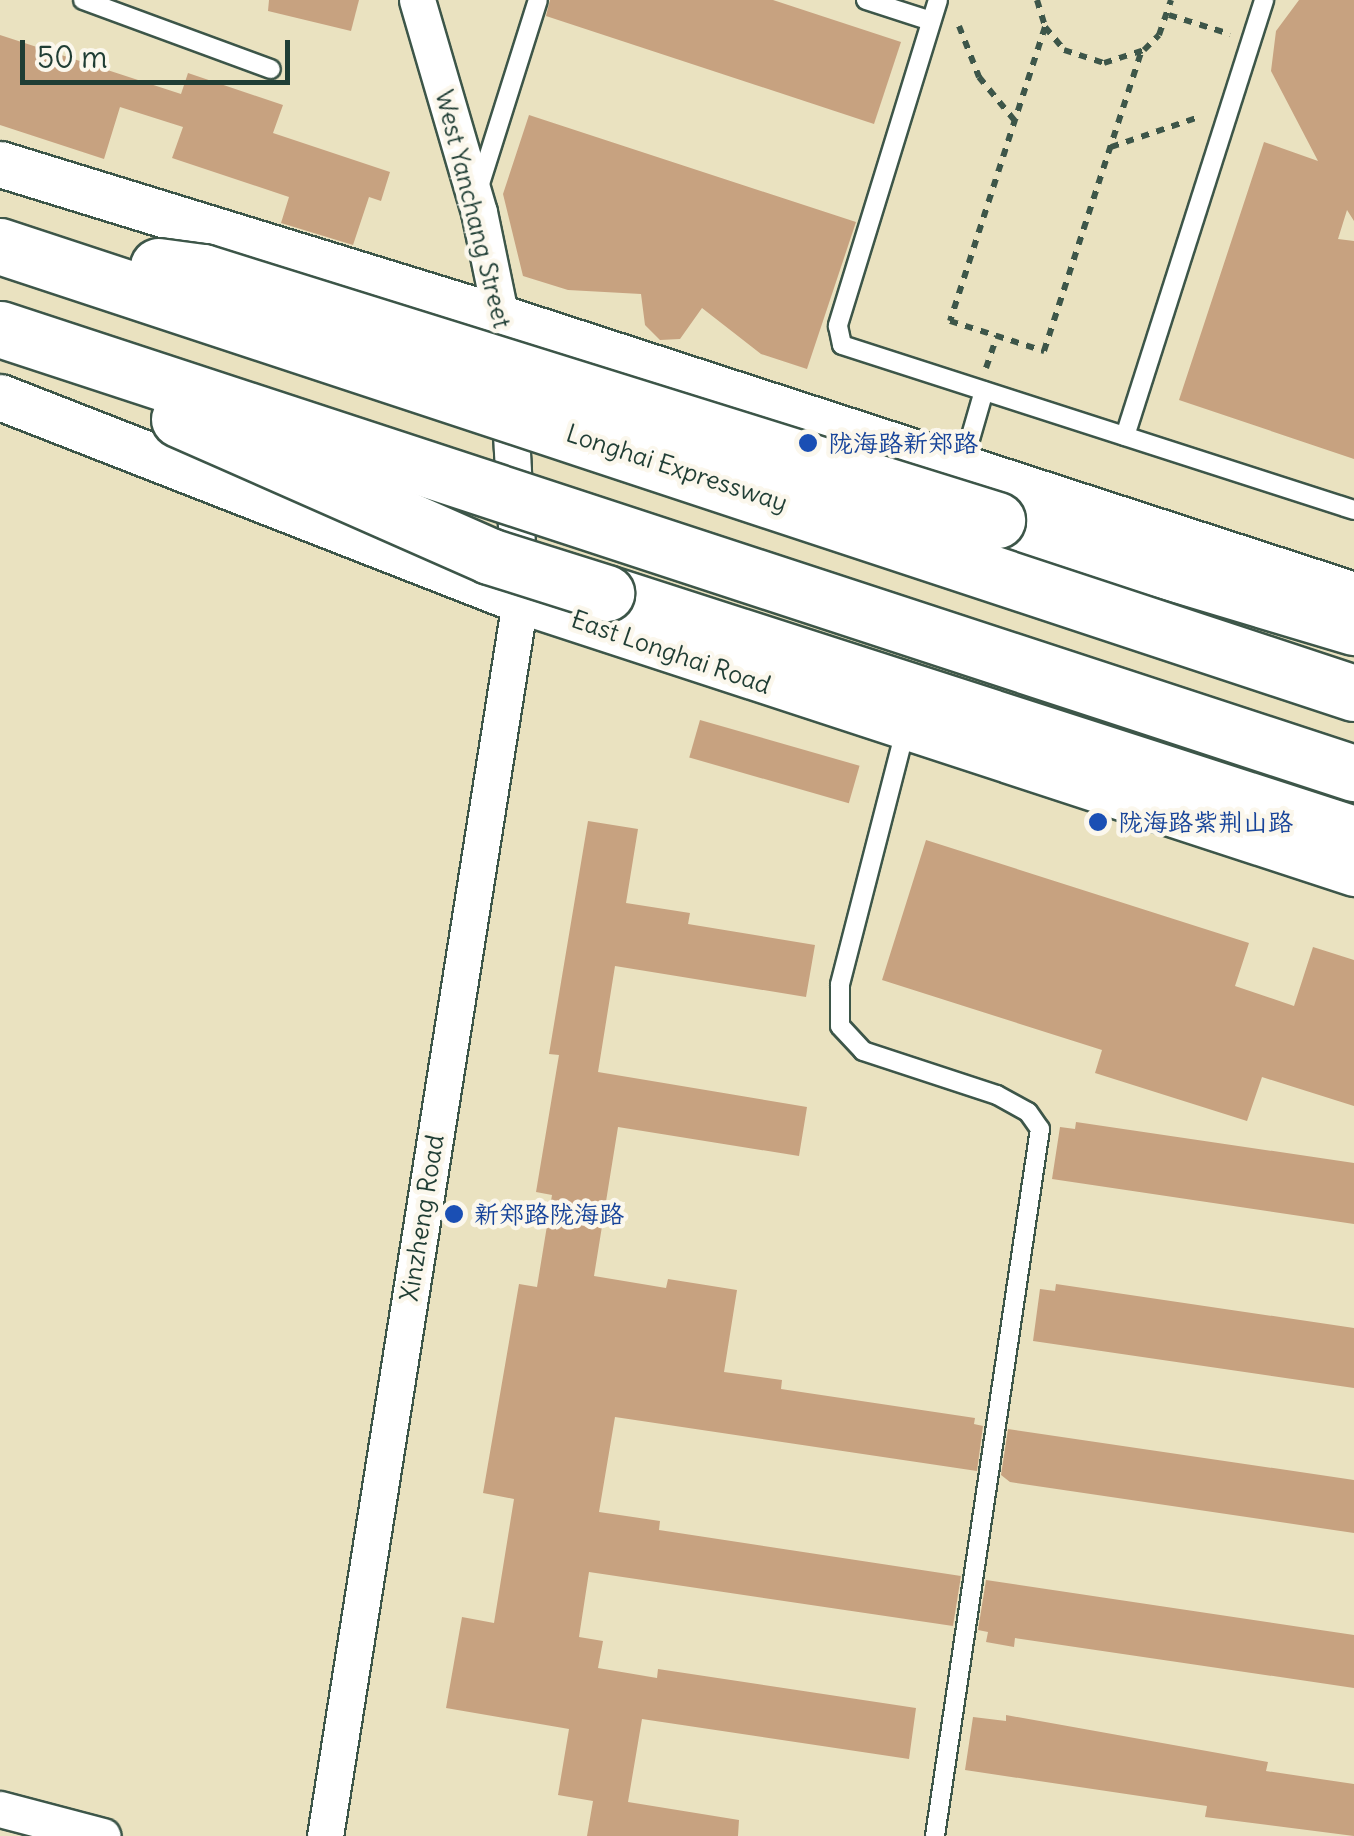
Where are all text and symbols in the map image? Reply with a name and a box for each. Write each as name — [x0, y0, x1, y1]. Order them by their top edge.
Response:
scale bar — [25, 20, 295, 82]
text: 50 m — [37, 38, 107, 76]
street label: West Yanchang Street — [429, 87, 517, 331]
street label: Longhai Expressway — [563, 418, 791, 518]
place label: 陇海路新郑路 — [828, 428, 978, 458]
marker: 陇海路新郑路 — [797, 432, 819, 454]
street label: East Longhai Road — [567, 604, 775, 700]
place label: 陇海路紫荆山路 — [1118, 807, 1293, 837]
marker: 陇海路紫荆山路 — [1087, 811, 1109, 833]
street label: Xinzheng Road — [394, 1132, 450, 1304]
place label: 新郑路陇海路 — [474, 1199, 624, 1229]
marker: 新郑路陇海路 — [443, 1203, 465, 1225]

